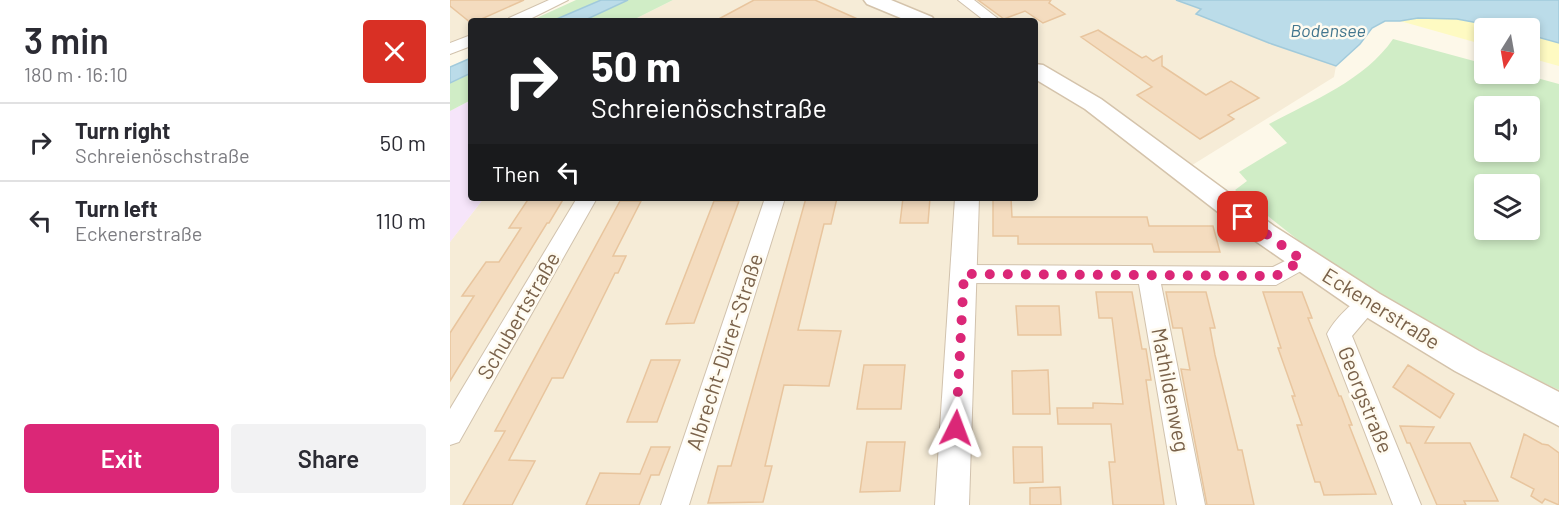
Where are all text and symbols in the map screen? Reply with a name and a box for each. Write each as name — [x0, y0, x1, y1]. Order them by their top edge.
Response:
text: 3 min — [24, 18, 109, 61]
north arrow — [1474, 18, 1540, 84]
map controls — [1474, 18, 1540, 240]
water label: Bodensee — [1290, 19, 1366, 41]
button: close — [363, 20, 426, 83]
text: 50 m — [591, 40, 681, 90]
icon: right — [492, 42, 570, 120]
text: 180 m · 16:10 — [24, 62, 128, 86]
text: Schreienöschstraße — [591, 91, 827, 123]
button: sound — [1474, 96, 1540, 162]
text: Turn right — [75, 117, 170, 143]
icon: right — [24, 126, 57, 159]
text: 50 m — [380, 129, 426, 155]
text: Schreienöschstraße — [75, 143, 250, 167]
icon: left — [552, 156, 585, 189]
text: Then — [492, 160, 540, 186]
button: layers — [1474, 174, 1540, 240]
pin — [1217, 191, 1268, 242]
text: Turn left — [75, 195, 158, 221]
icon: arrive — [1226, 200, 1259, 233]
icon: left — [24, 204, 57, 237]
text: 110 m — [376, 207, 426, 233]
text: Eckenerstraße — [75, 221, 202, 245]
street label: Schubertstraße — [471, 247, 564, 383]
street label: Albrecht-Dürer-Straße — [680, 250, 767, 453]
street label: Eckenerstraße — [1318, 262, 1445, 354]
street label: Mathildenweg — [1147, 326, 1196, 454]
street label: Georgstraße — [1334, 342, 1399, 456]
position arrow — [924, 396, 988, 460]
button: Exit — [24, 424, 219, 493]
button: Share — [231, 424, 426, 493]

